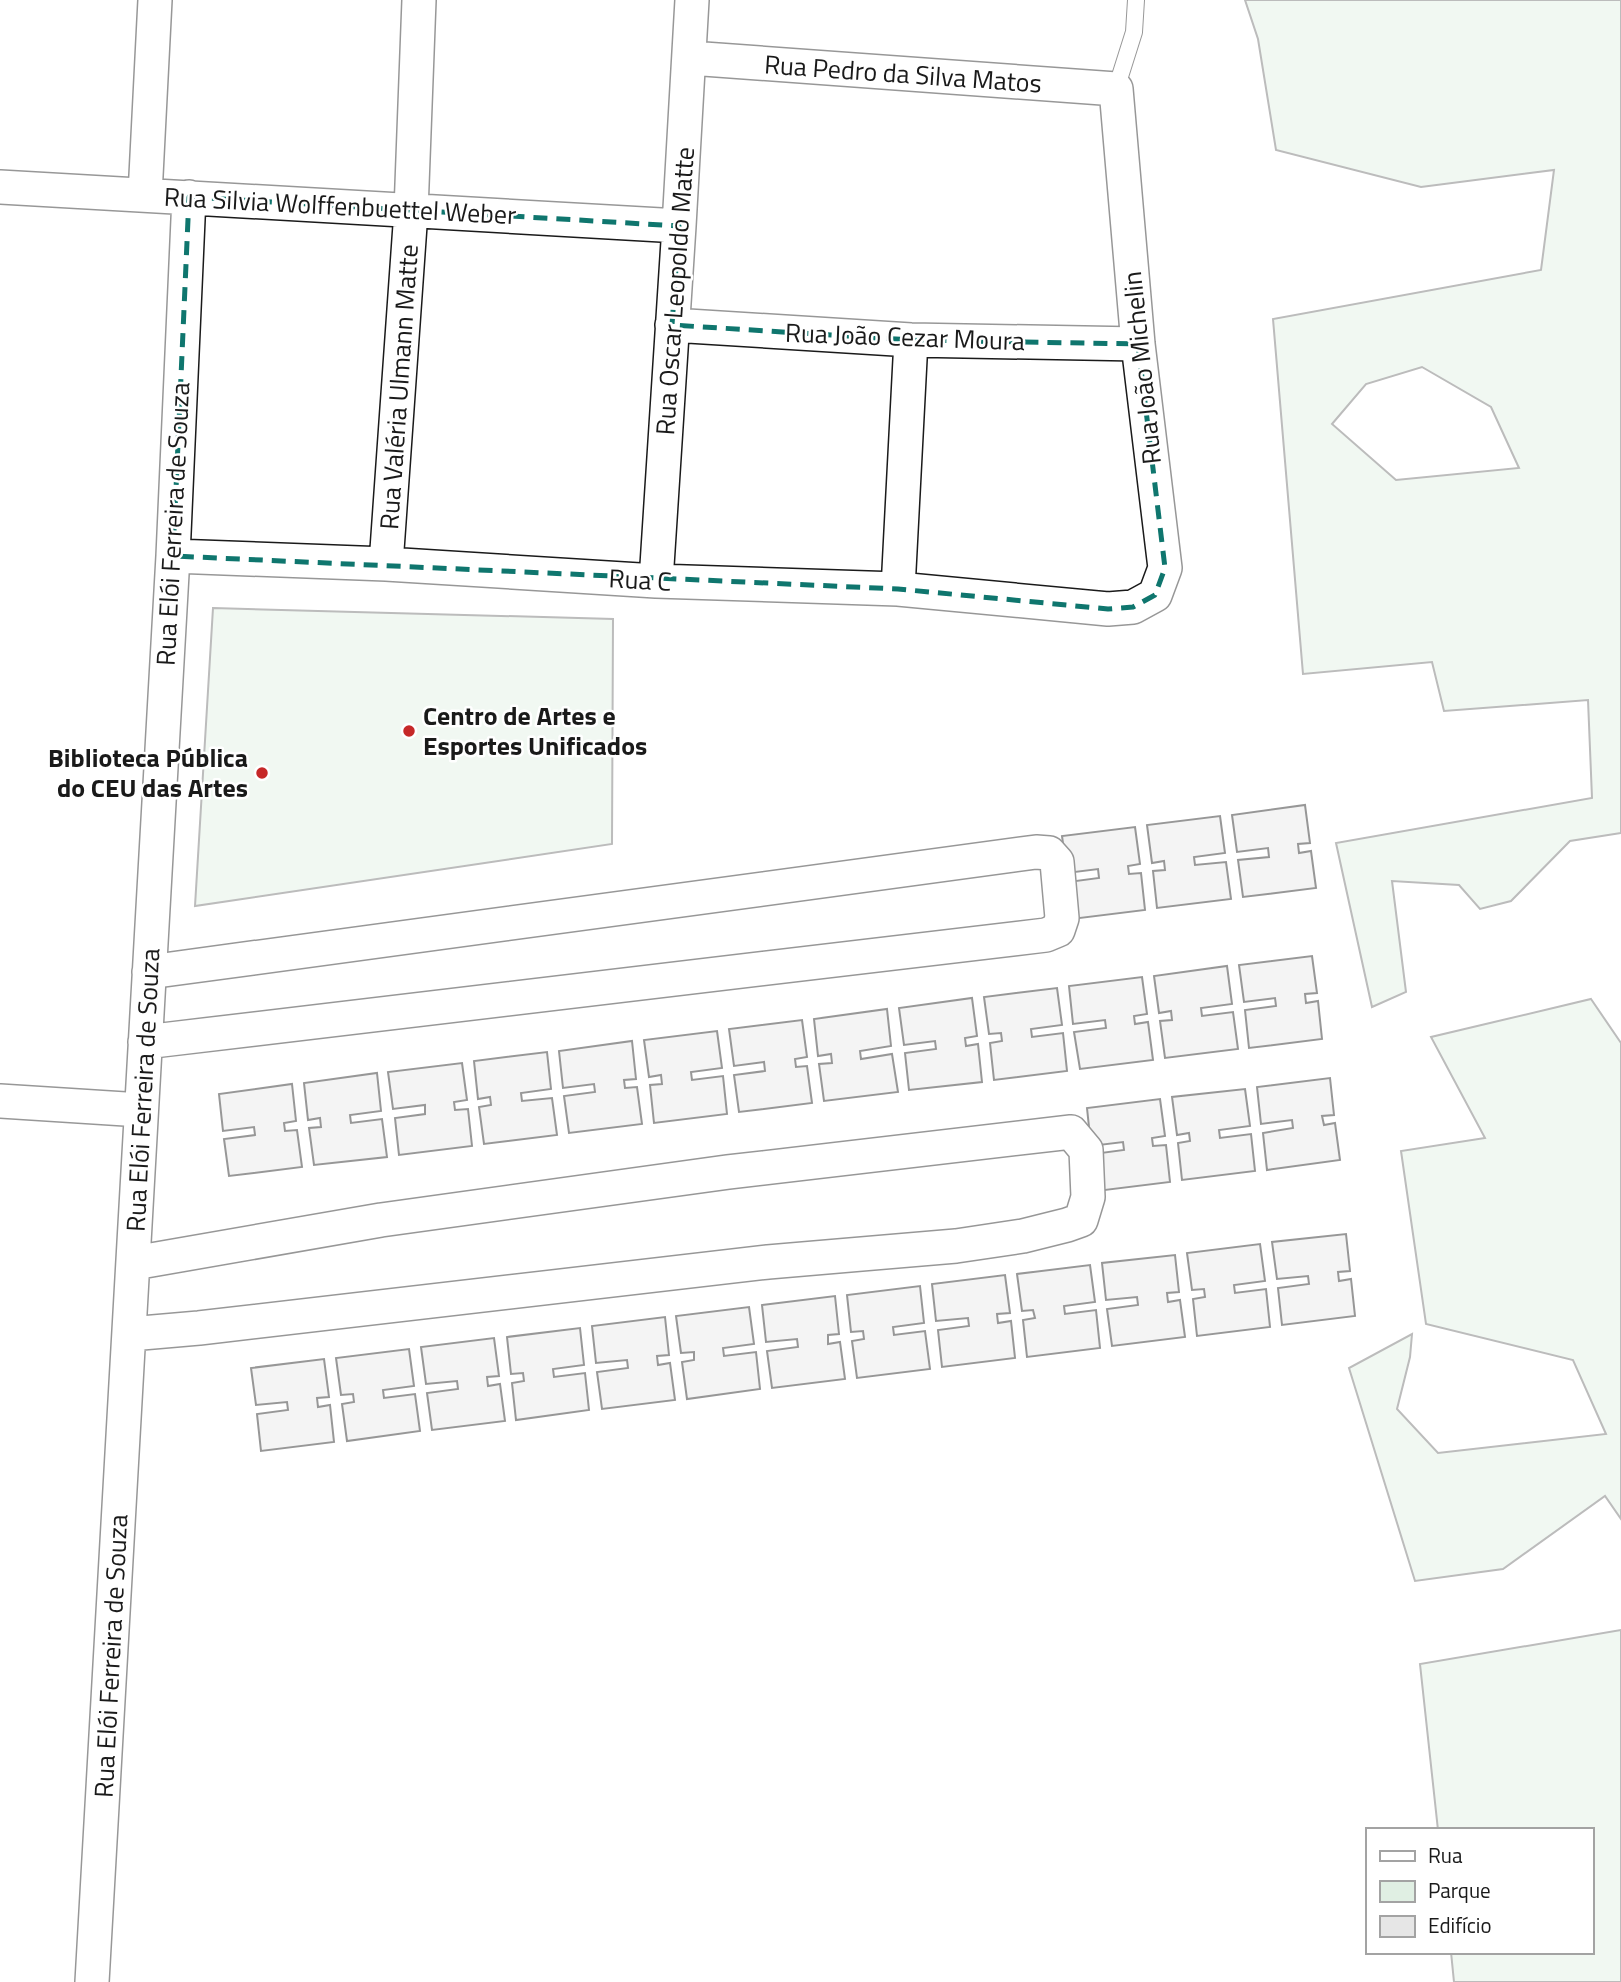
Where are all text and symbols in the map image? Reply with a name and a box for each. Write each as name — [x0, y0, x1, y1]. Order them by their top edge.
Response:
street label: Rua Pedro da Silva Matos — [763, 44, 1043, 103]
street label: Rua Oscar Leopoldo Matte — [645, 146, 704, 436]
street label: Rua Silvia Wolffenbuettel Weber — [163, 177, 517, 234]
street label: Rua Valéria Ulmann Matte — [369, 243, 428, 531]
street label: Rua João Michelin — [1112, 270, 1171, 466]
street label: Rua João Cezar Moura — [784, 313, 1026, 360]
street label: Rua Elói Ferreira de Souza — [146, 381, 199, 667]
street label: Rua C — [608, 558, 672, 601]
place label: Centro de Artes e Esportes Unificados — [423, 696, 647, 765]
marker: Centro de Artes e Esportes Unificados — [401, 723, 417, 739]
place label: Biblioteca Pública do CEU das Artes — [48, 738, 248, 807]
marker: Biblioteca Pública do CEU das Artes — [254, 765, 270, 781]
street label: Rua Elói Ferreira de Souza — [116, 947, 169, 1233]
street label: Rua Elói Ferreira de Souza — [84, 1513, 137, 1799]
legend — [1366, 1828, 1593, 1954]
text: Rua — [1428, 1839, 1463, 1871]
text: Parque — [1428, 1874, 1491, 1906]
text: Edifício — [1428, 1909, 1492, 1941]

